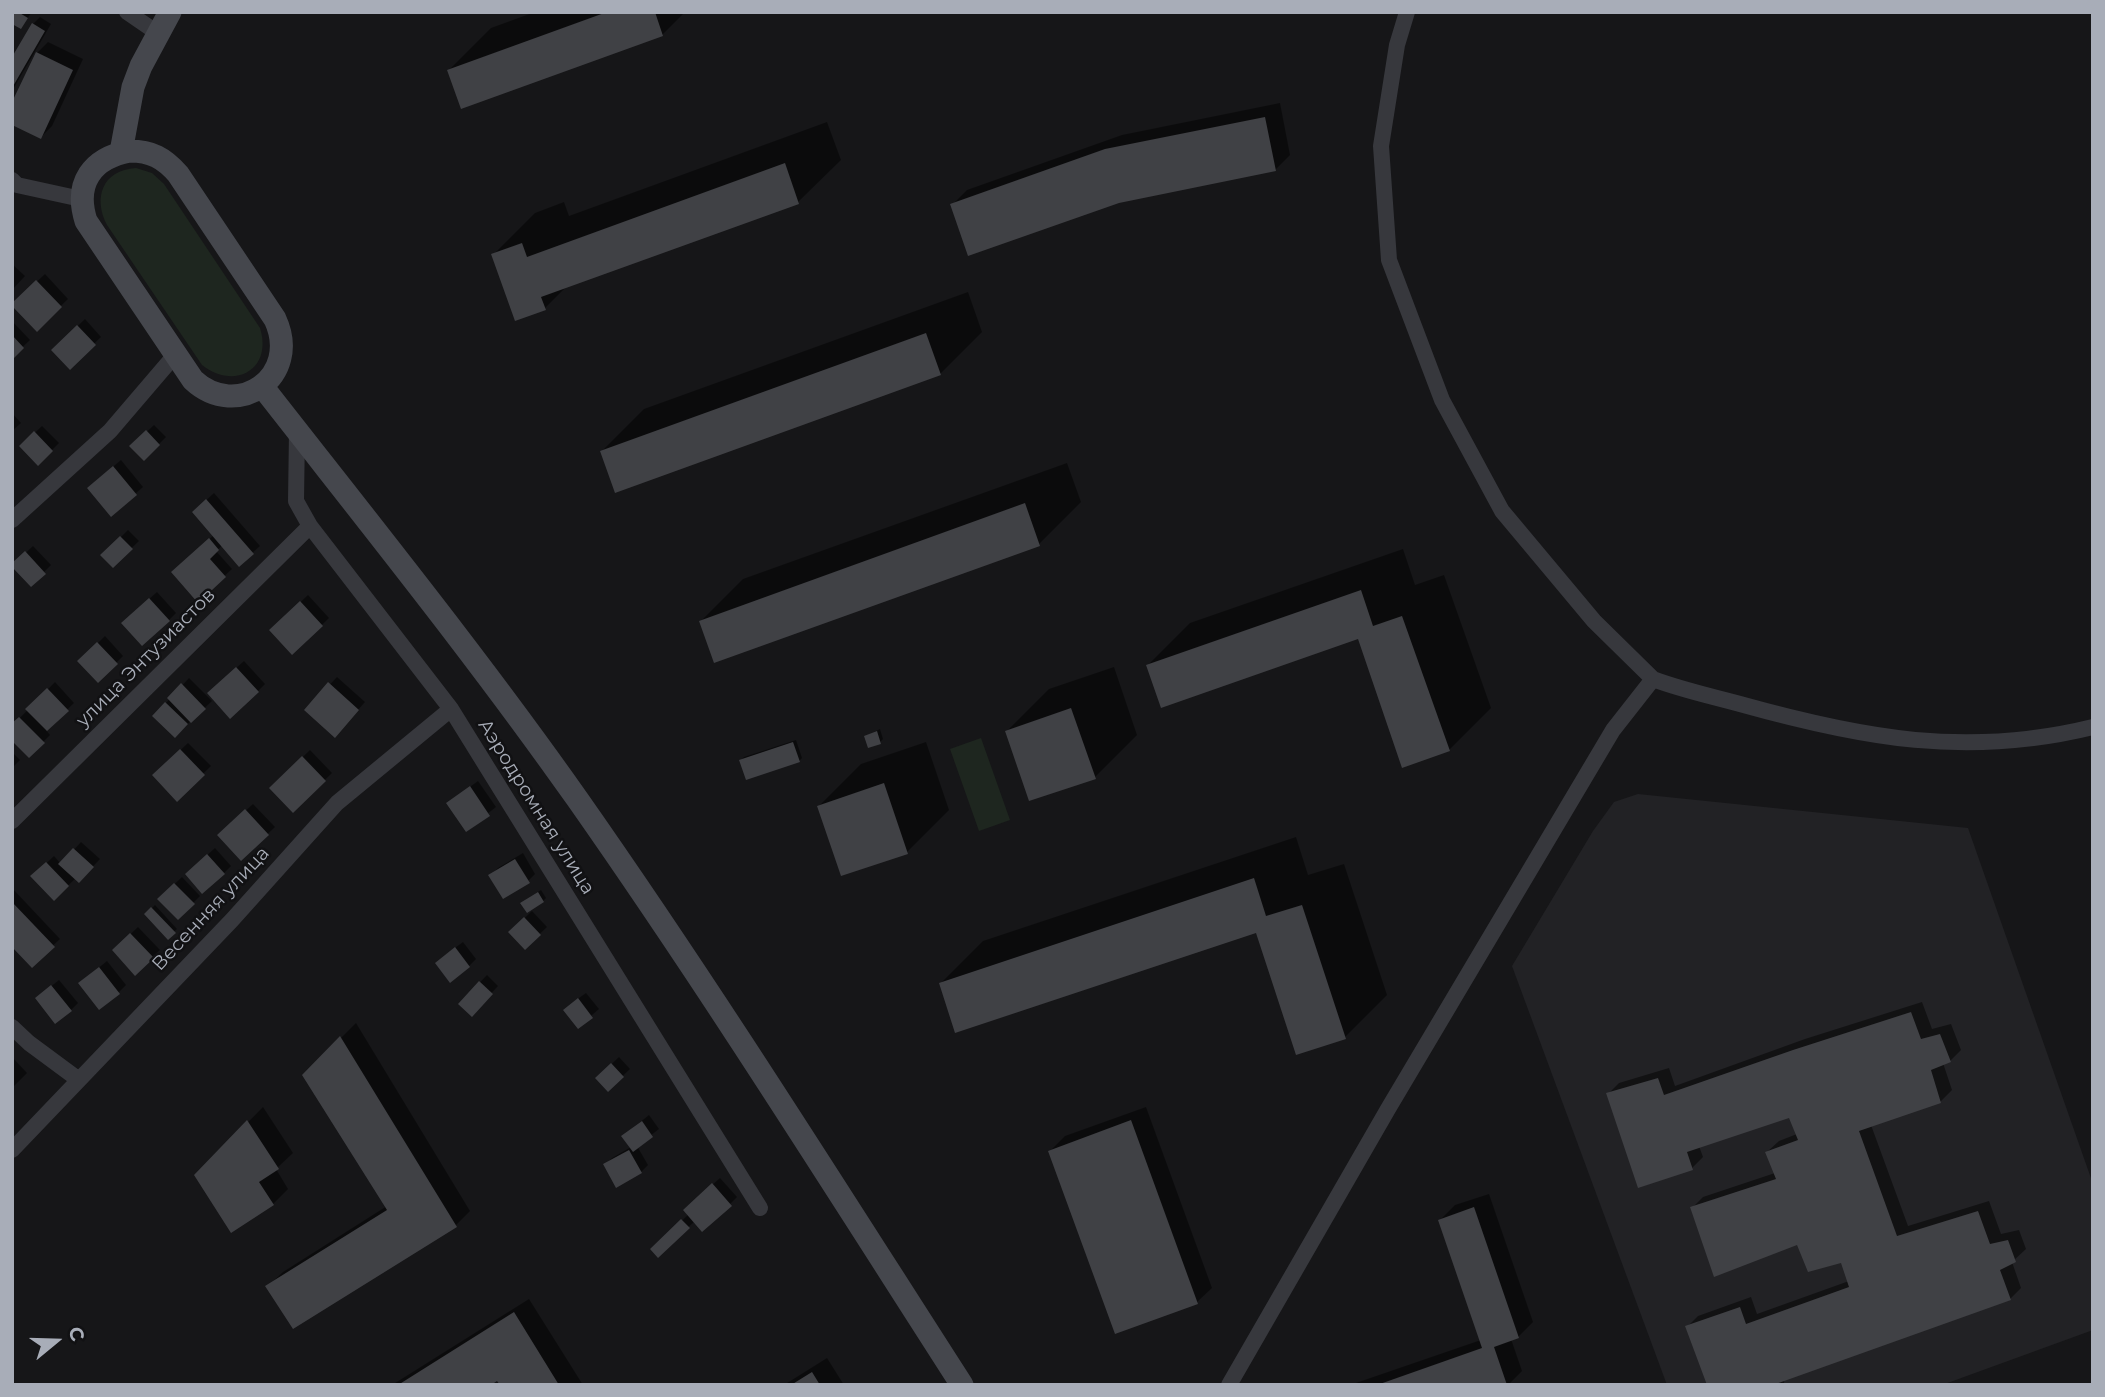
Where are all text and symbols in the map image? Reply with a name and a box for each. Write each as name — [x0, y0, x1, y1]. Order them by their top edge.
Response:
street label: улица Энтузиастов — [72, 584, 220, 732]
street label: Аэродромная улица — [473, 715, 599, 899]
street label: Весенняя улица — [148, 842, 274, 976]
north arrow — [21, 1306, 91, 1376]
text: С — [63, 1324, 89, 1344]

